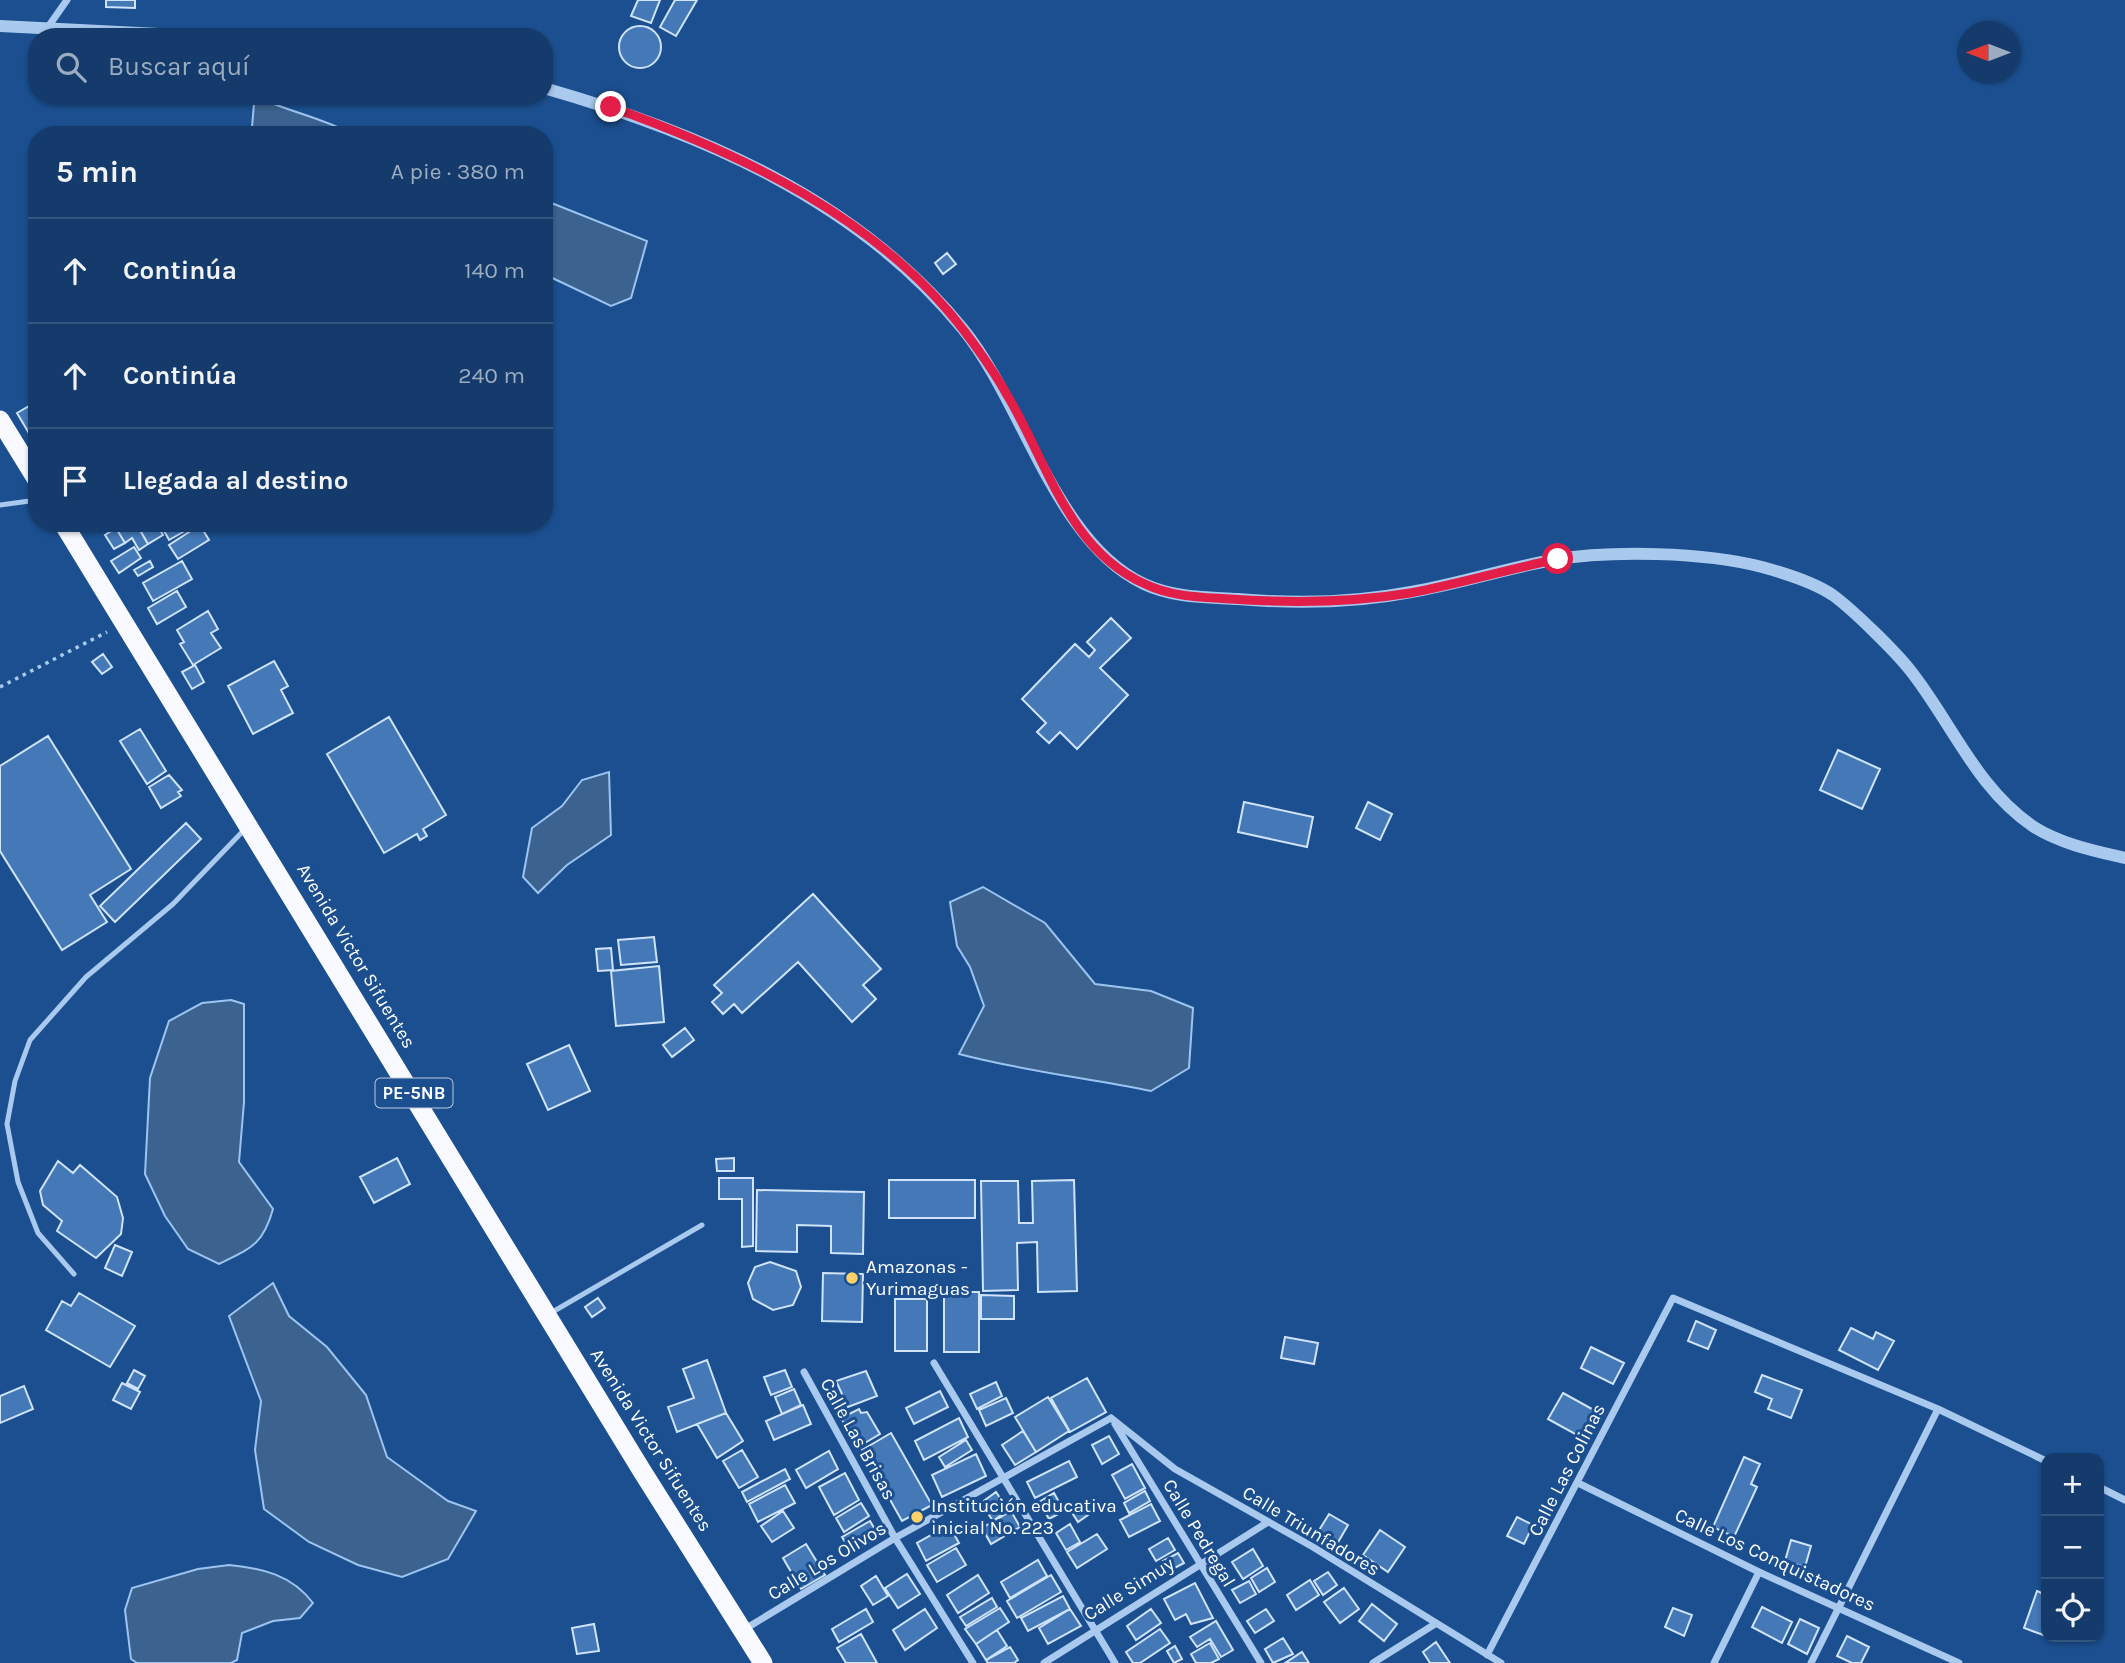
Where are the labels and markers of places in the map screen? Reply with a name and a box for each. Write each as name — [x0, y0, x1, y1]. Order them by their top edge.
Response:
place label: Amazonas - Yurimaguas — [866, 1256, 970, 1300]
marker: Amazonas - Yurimaguas — [844, 1270, 860, 1286]
place label: Institución educativa inicial No. 223 — [931, 1495, 1117, 1539]
marker: Institución educativa inicial No. 223 — [909, 1509, 925, 1525]

